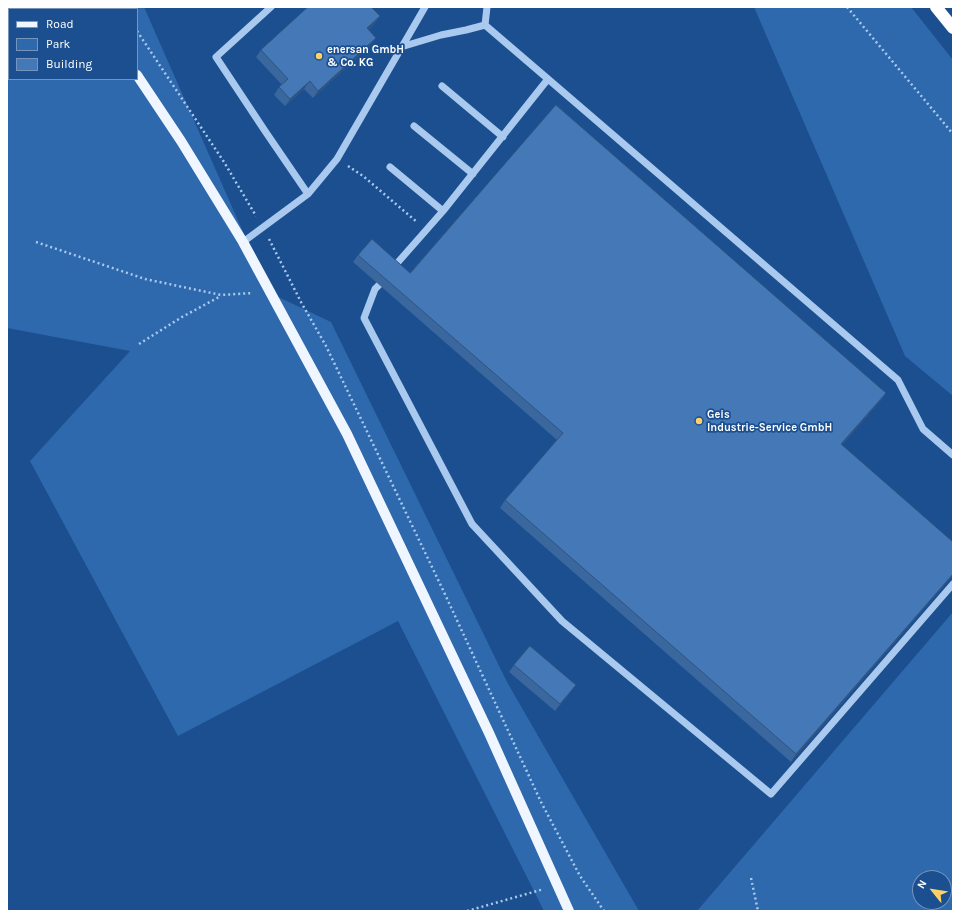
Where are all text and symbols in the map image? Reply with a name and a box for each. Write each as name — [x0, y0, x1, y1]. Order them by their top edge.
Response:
legend — [8, 8, 138, 80]
text: Road — [46, 17, 74, 31]
text: Park — [46, 37, 70, 51]
place label: enersan GmbH & Co. KG — [327, 43, 404, 69]
marker: enersan GmbH & Co. KG — [314, 51, 324, 61]
text: Building — [46, 57, 92, 71]
place label: Geis Industrie-Service GmbH — [707, 408, 832, 434]
marker: Geis Industrie-Service GmbH — [694, 416, 704, 426]
north arrow — [912, 870, 952, 910]
text: N — [914, 878, 930, 891]

